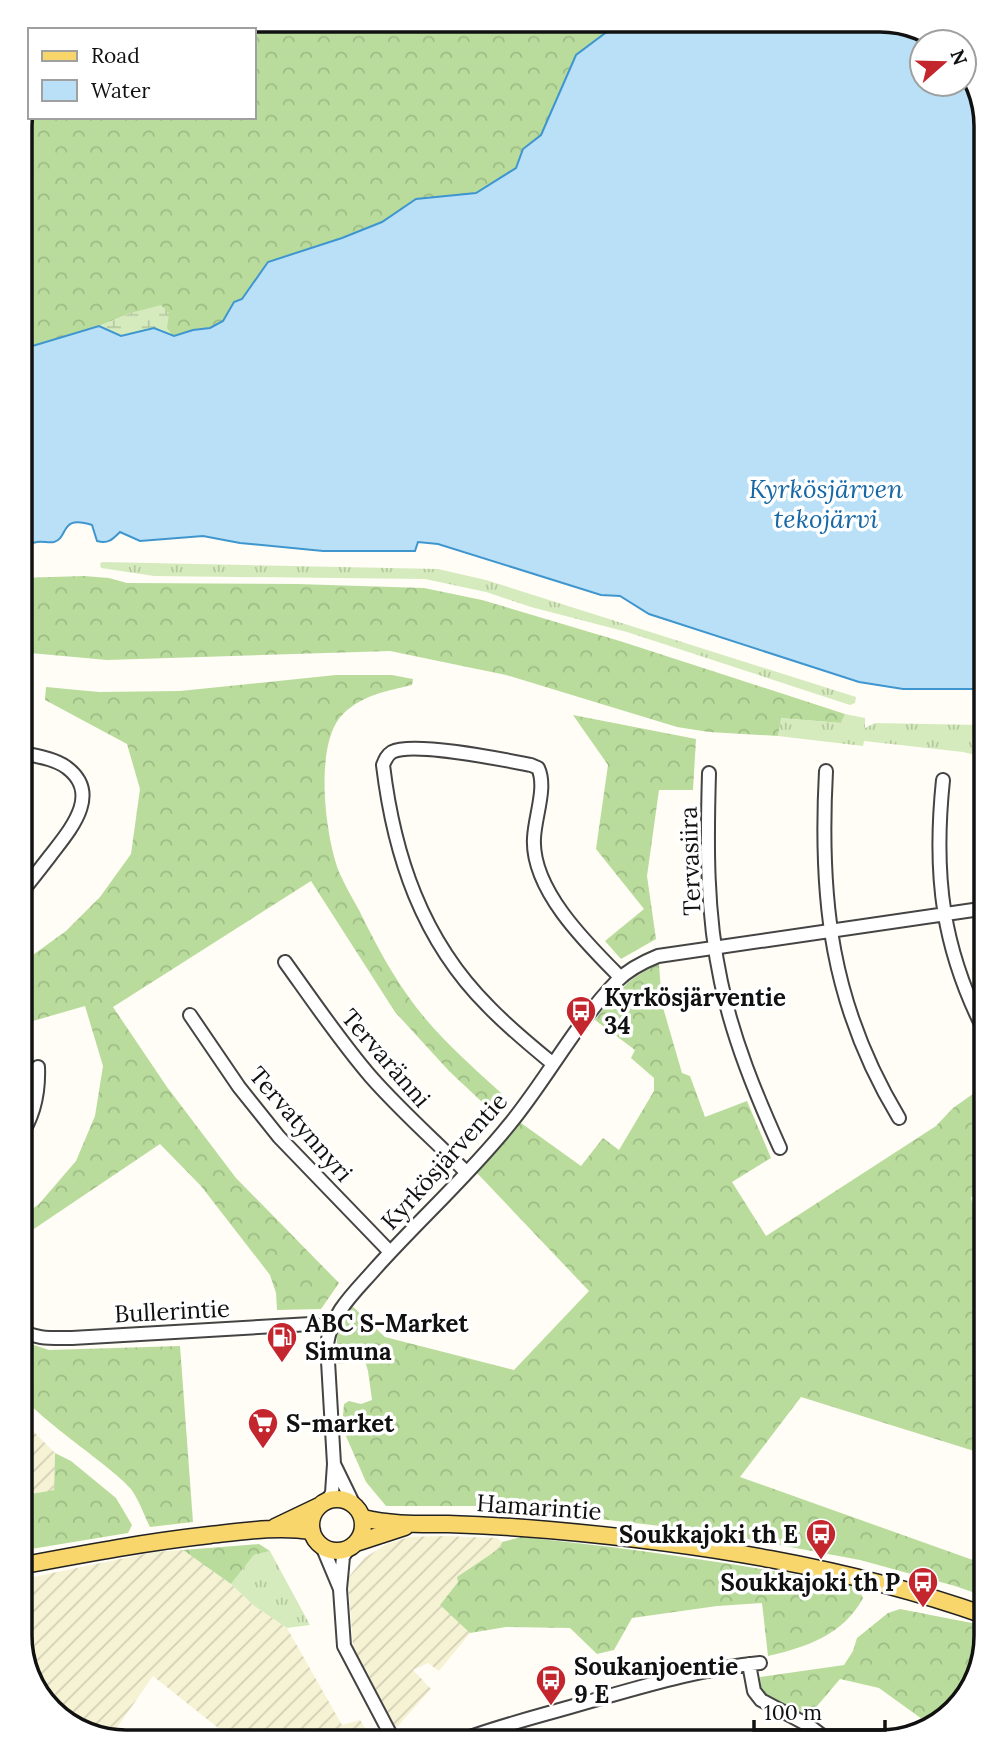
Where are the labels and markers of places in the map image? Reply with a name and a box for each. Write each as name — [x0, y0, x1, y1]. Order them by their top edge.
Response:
place label: Kyrkösjärventie 34 — [604, 982, 786, 1041]
bus stop icon: Kyrkösjärventie 34 — [564, 994, 598, 1038]
place label: ABC S-Market Simuna — [305, 1308, 469, 1367]
fuel station icon: ABC S-Market Simuna — [265, 1320, 299, 1364]
supermarket icon: S-market — [246, 1406, 280, 1450]
place label: S-market — [286, 1408, 395, 1439]
bus stop icon: Soukkajoki th E — [804, 1517, 838, 1561]
place label: Soukkajoki th E — [619, 1519, 798, 1550]
bus stop icon: Soukkajoki th P — [906, 1565, 940, 1609]
place label: Soukkajoki th P — [721, 1567, 900, 1598]
place label: Soukanjoentie 9 E — [574, 1651, 738, 1710]
bus stop icon: Soukanjoentie 9 E — [534, 1663, 568, 1707]

